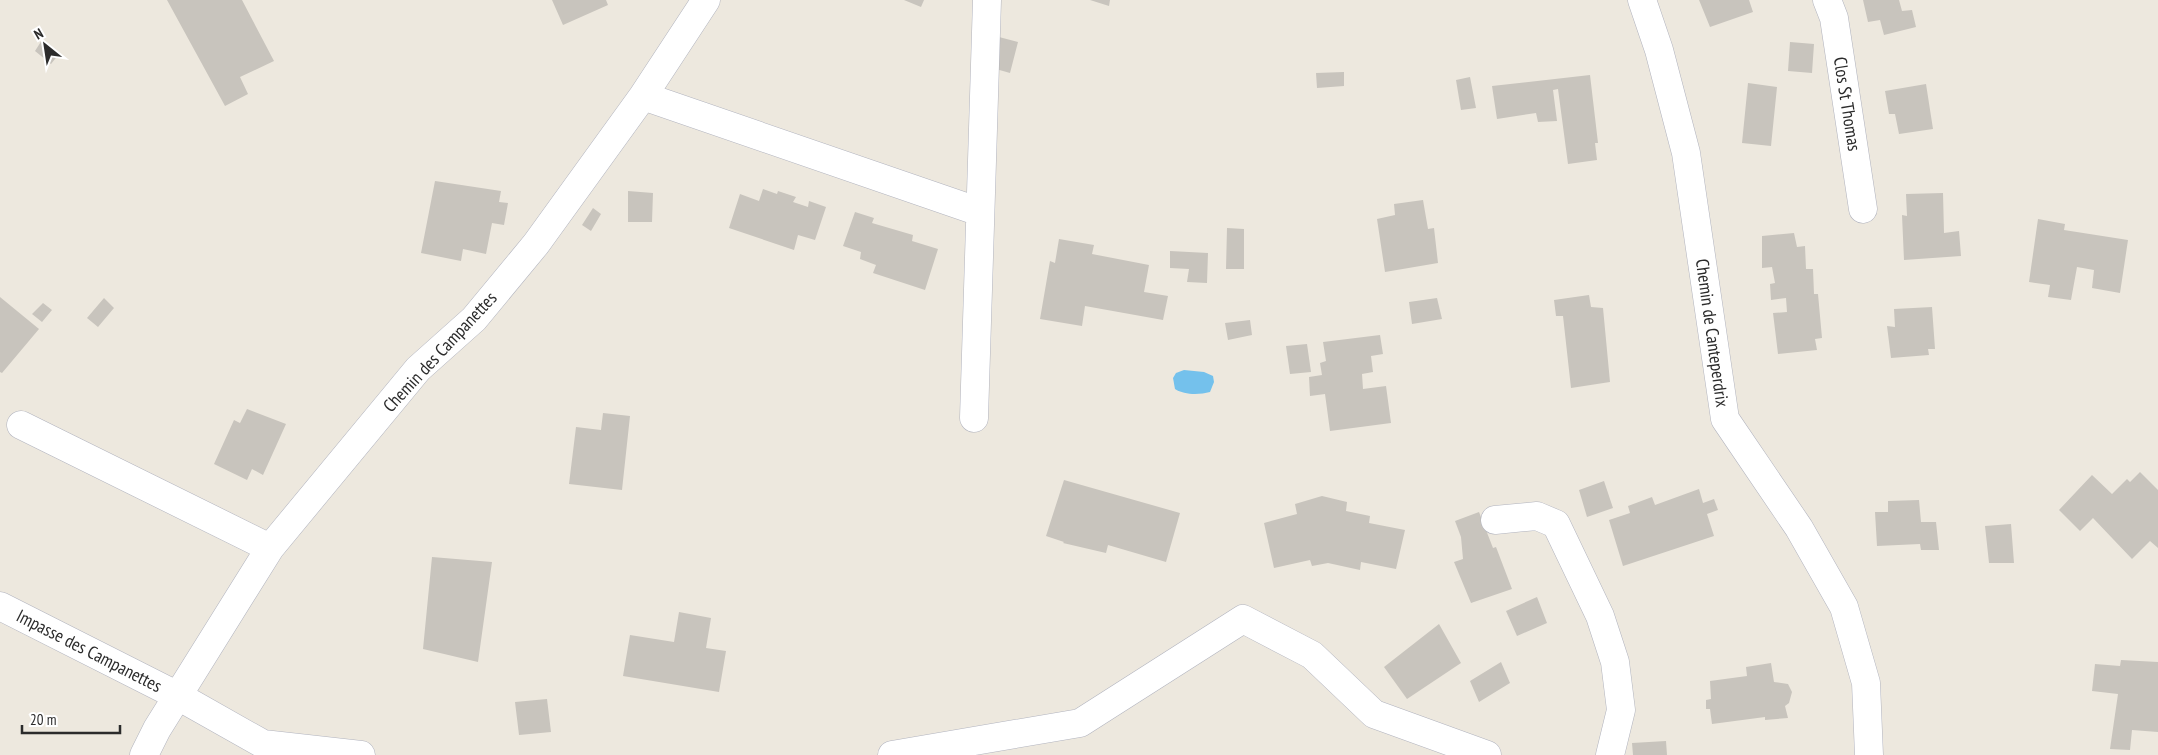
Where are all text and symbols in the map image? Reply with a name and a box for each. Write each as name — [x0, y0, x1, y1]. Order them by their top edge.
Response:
north arrow — [20, 20, 70, 70]
text: N — [31, 24, 46, 43]
street label: Clos St Thomas — [1829, 55, 1866, 153]
street label: Chemin de Canteperdrix — [1691, 257, 1734, 409]
street label: Chemin des Campanettes — [378, 287, 501, 417]
street label: Impasse des Campanettes — [13, 604, 166, 697]
scale bar — [22, 702, 120, 734]
text: 20 m — [30, 710, 56, 729]

